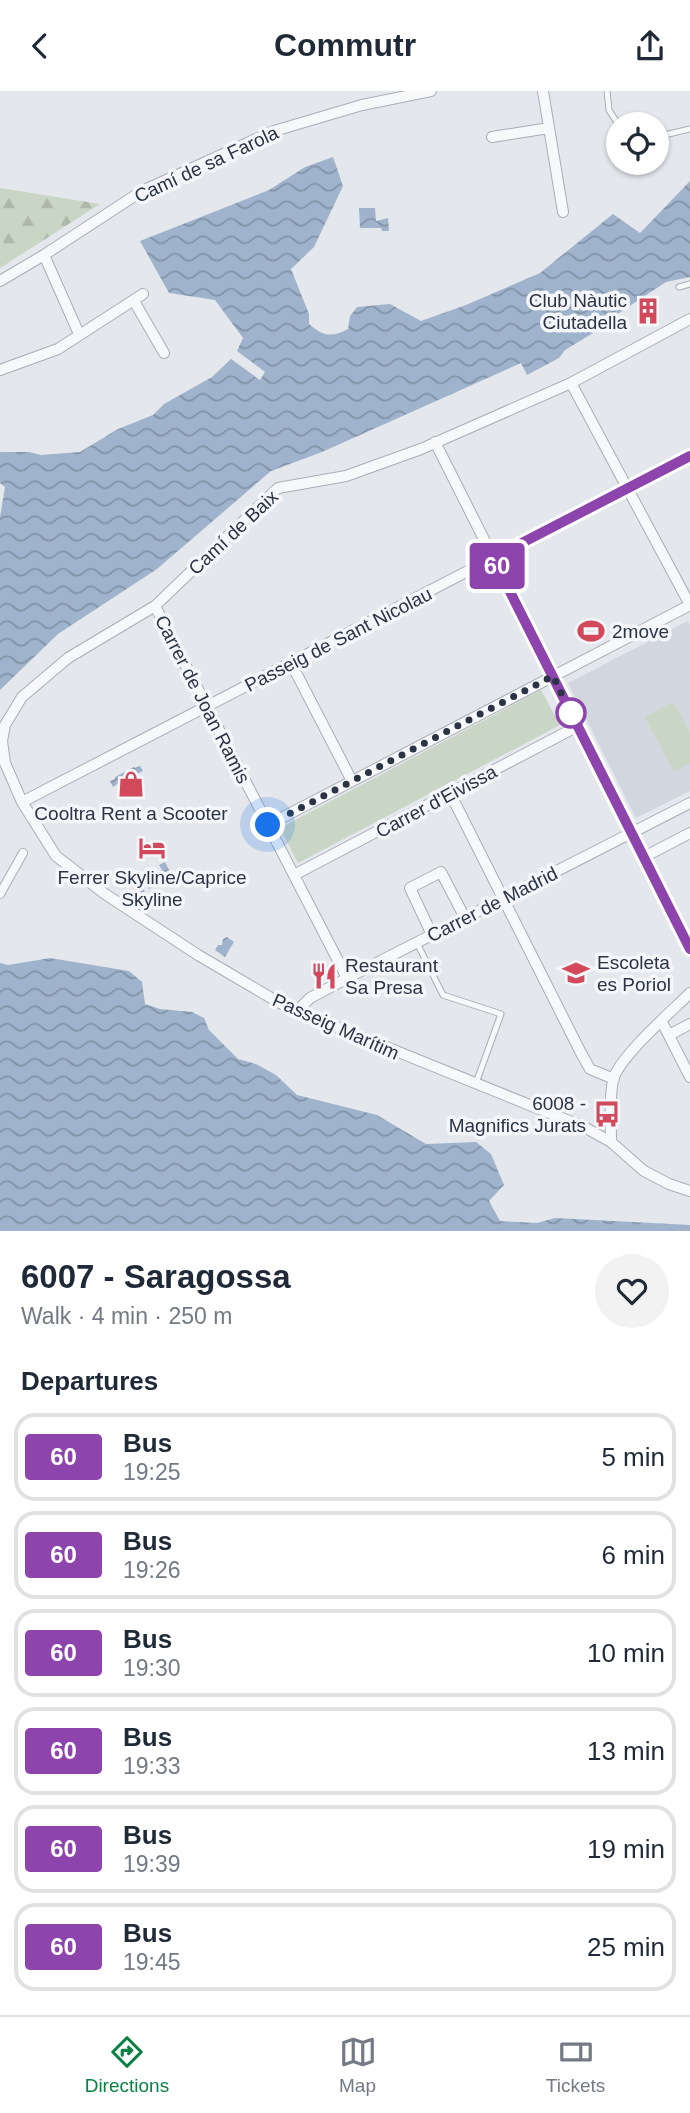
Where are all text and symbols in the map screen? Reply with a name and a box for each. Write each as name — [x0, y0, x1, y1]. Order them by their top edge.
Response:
icon: back — [21, 27, 59, 65]
text: Commutr — [274, 27, 416, 63]
icon: share — [631, 27, 669, 65]
map controls — [606, 112, 669, 175]
button: locate — [606, 112, 669, 175]
street label: Camí de sa Farola — [131, 122, 282, 207]
place label: Club Nàutic Ciutadella — [529, 290, 627, 333]
building icon: Club Nàutic Ciutadella — [633, 296, 663, 326]
street label: Camí de Baix — [184, 485, 283, 579]
line badge: 60 — [466, 543, 528, 589]
text: 60 — [484, 552, 510, 579]
street label: Passeig de Sant Nicolau — [241, 583, 435, 696]
street label: Carrer de Joan Ramis — [151, 612, 254, 787]
sports icon: 2move — [576, 616, 606, 646]
place label: 2move — [612, 621, 669, 642]
unlabelled marker — [556, 698, 586, 728]
street label: Carrer d'Eivissa — [372, 761, 500, 842]
shop icon: Cooltra Rent a Scooter — [116, 769, 146, 799]
place label: Cooltra Rent a Scooter — [34, 803, 228, 824]
your location — [250, 807, 285, 842]
hotel icon: Ferrer Skyline/Caprice Skyline — [137, 833, 167, 863]
street label: Carrer de Madrid — [423, 862, 561, 946]
place label: Ferrer Skyline/Caprice Skyline — [58, 867, 247, 910]
place label: Escoleta es Poriol — [597, 952, 671, 995]
place label: Restaurant Sa Presa — [345, 955, 439, 998]
school or university icon: Escoleta es Poriol — [561, 958, 591, 988]
restaurant icon: Restaurant Sa Presa — [309, 961, 339, 991]
street label: Passeig Marítim — [269, 989, 402, 1064]
place label: 6008 - Magnifics Jurats — [449, 1093, 586, 1136]
bus stop icon: 6008 - Magnifics Jurats — [592, 1099, 622, 1129]
button: heart — [595, 1254, 669, 1328]
text: 6007 - Saragossa — [21, 1258, 291, 1295]
text: Walk · 4 min · 250 m — [21, 1303, 232, 1329]
text: Departures — [21, 1366, 158, 1396]
text: Bus — [123, 1428, 172, 1458]
text: 5 min — [601, 1442, 665, 1472]
text: 60 — [50, 1443, 77, 1470]
text: 19:25 — [123, 1459, 181, 1485]
text: Bus — [123, 1526, 172, 1556]
text: 6 min — [601, 1540, 665, 1570]
text: 60 — [50, 1541, 77, 1568]
text: 19:26 — [123, 1557, 181, 1583]
text: Bus — [123, 1624, 172, 1654]
text: 10 min — [587, 1638, 665, 1668]
text: 60 — [50, 1639, 77, 1666]
text: 19:30 — [123, 1655, 181, 1681]
text: Bus — [123, 1722, 172, 1752]
text: 13 min — [587, 1736, 665, 1766]
text: 60 — [50, 1737, 77, 1764]
text: 19:33 — [123, 1753, 181, 1779]
text: Bus — [123, 1820, 172, 1850]
text: 19 min — [587, 1834, 665, 1864]
text: 60 — [50, 1835, 77, 1862]
text: 19:39 — [123, 1851, 181, 1877]
text: Bus — [123, 1918, 172, 1948]
text: 25 min — [587, 1932, 665, 1962]
text: 60 — [50, 1933, 77, 1960]
text: 19:45 — [123, 1949, 181, 1975]
tab: Directions — [85, 2033, 169, 2097]
tab: Map — [339, 2033, 377, 2097]
tab: Tickets — [546, 2033, 605, 2097]

